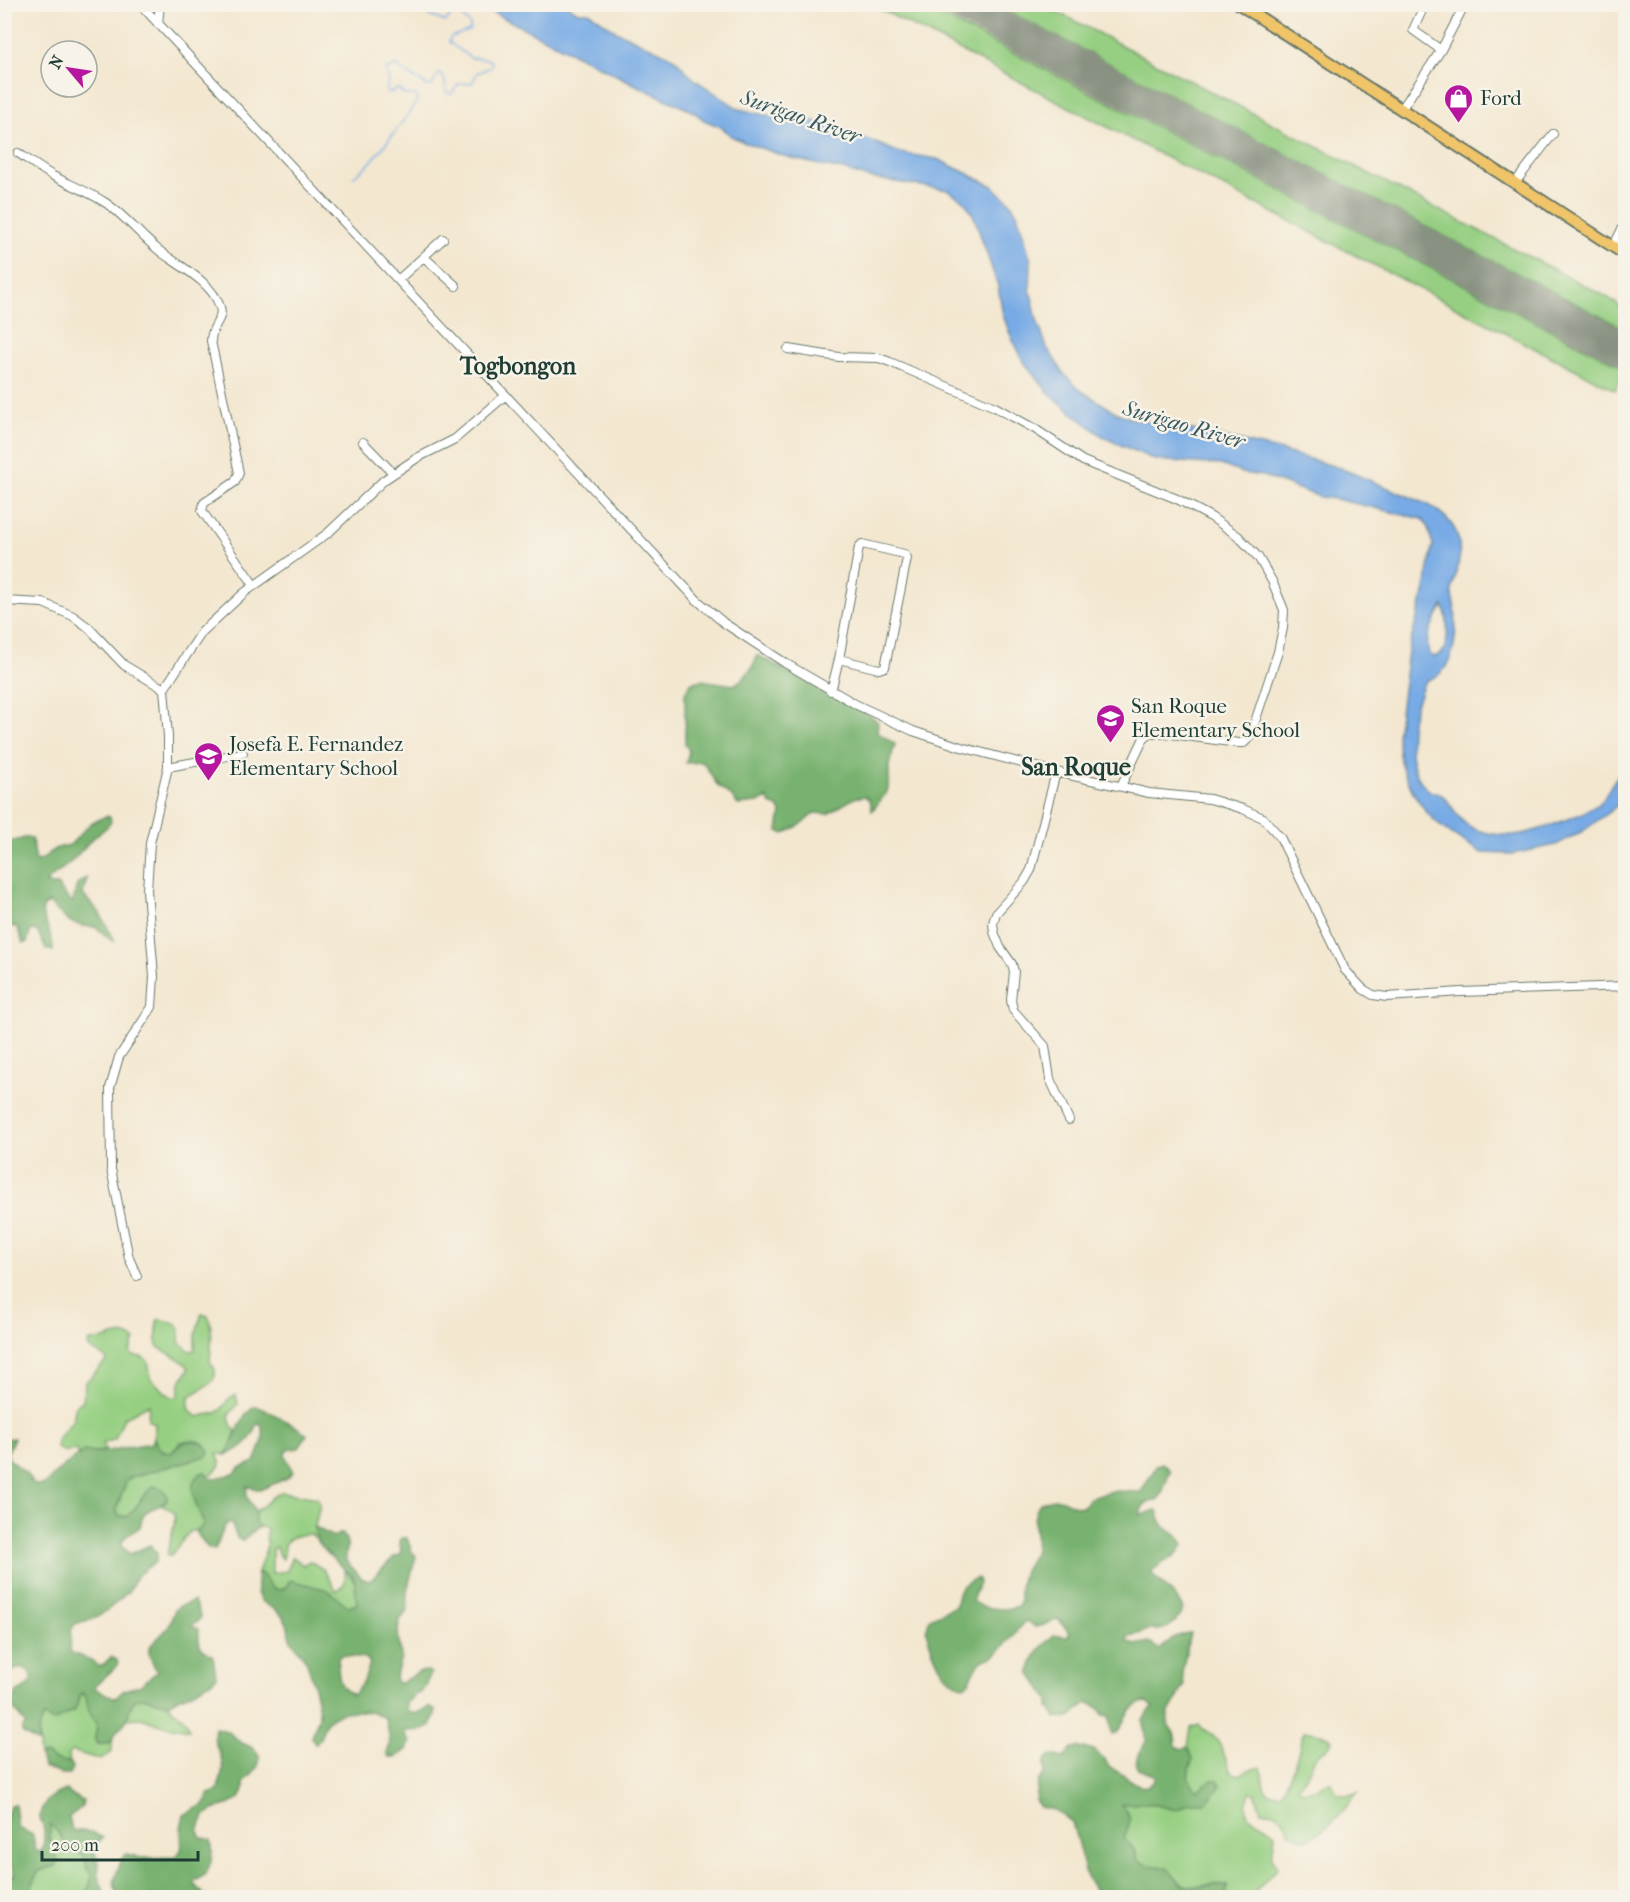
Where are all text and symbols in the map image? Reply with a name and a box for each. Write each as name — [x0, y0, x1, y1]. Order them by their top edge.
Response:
north arrow — [39, 39, 99, 99]
text: N — [45, 51, 68, 72]
shop icon: Ford — [1443, 82, 1475, 124]
water label: Surigao River — [736, 84, 866, 150]
place label: Ford — [1480, 86, 1522, 110]
district label: Togbongon — [459, 352, 577, 380]
water label: Surigao River — [1119, 395, 1250, 455]
place label: San Roque Elementary School — [1131, 694, 1300, 742]
school or university icon: San Roque Elementary School — [1094, 702, 1126, 744]
place label: Josefa E. Fernandez Elementary School — [227, 732, 403, 780]
school or university icon: Josefa E. Fernandez Elementary School — [192, 740, 224, 782]
district label: San Roque — [1021, 753, 1131, 781]
scale bar — [42, 1824, 198, 1862]
text: 200 m — [51, 1835, 99, 1856]

